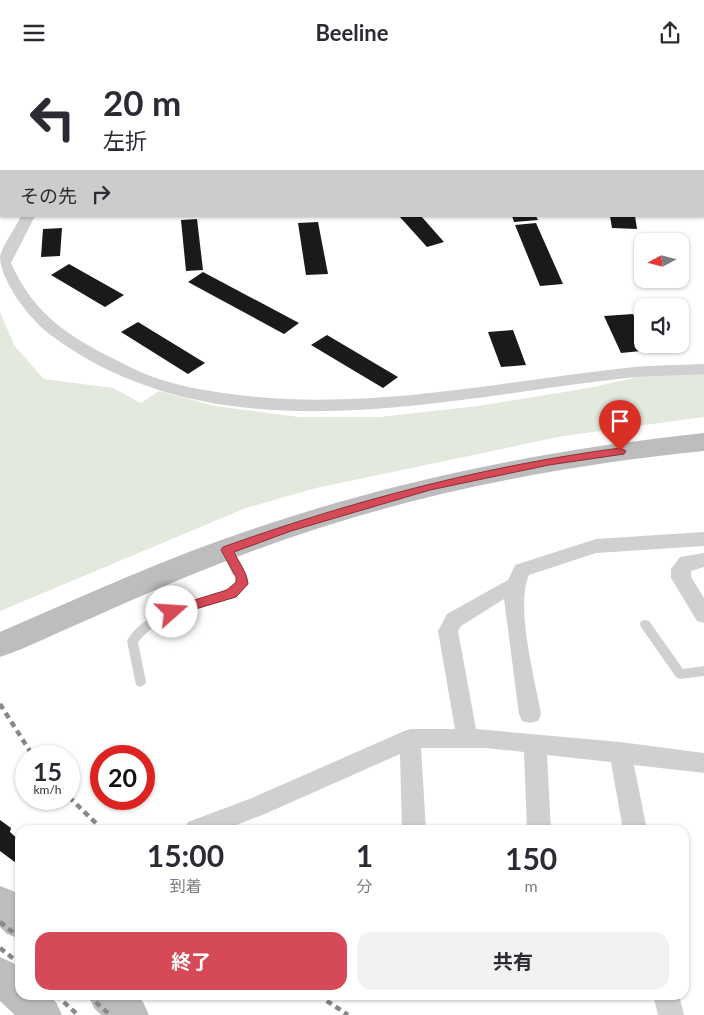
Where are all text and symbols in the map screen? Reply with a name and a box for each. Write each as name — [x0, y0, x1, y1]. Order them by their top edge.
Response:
icon: menu — [20, 19, 48, 47]
text: Beeline — [315, 19, 389, 46]
icon: share — [656, 19, 684, 47]
text: 20 m — [103, 81, 181, 123]
icon: left — [20, 85, 85, 150]
text: 左折 — [103, 127, 147, 154]
icon: right — [87, 180, 115, 208]
text: その先 — [20, 184, 77, 207]
north arrow — [634, 233, 689, 287]
map controls — [634, 233, 689, 353]
button: sound — [634, 298, 689, 353]
pin — [599, 400, 641, 451]
icon: arrive — [606, 407, 634, 435]
position arrow — [145, 585, 197, 637]
speed limit sign: 20 — [90, 745, 155, 810]
text: 15 — [33, 756, 62, 786]
text: km/h — [33, 782, 62, 797]
text: 15:00 — [147, 837, 224, 873]
text: 1 — [356, 837, 373, 873]
text: 150 — [505, 840, 557, 876]
text: 到着 — [169, 876, 201, 895]
text: 分 — [357, 876, 373, 895]
text: m — [525, 876, 538, 895]
button: 終了 — [35, 932, 347, 990]
button: 共有 — [357, 932, 669, 990]

